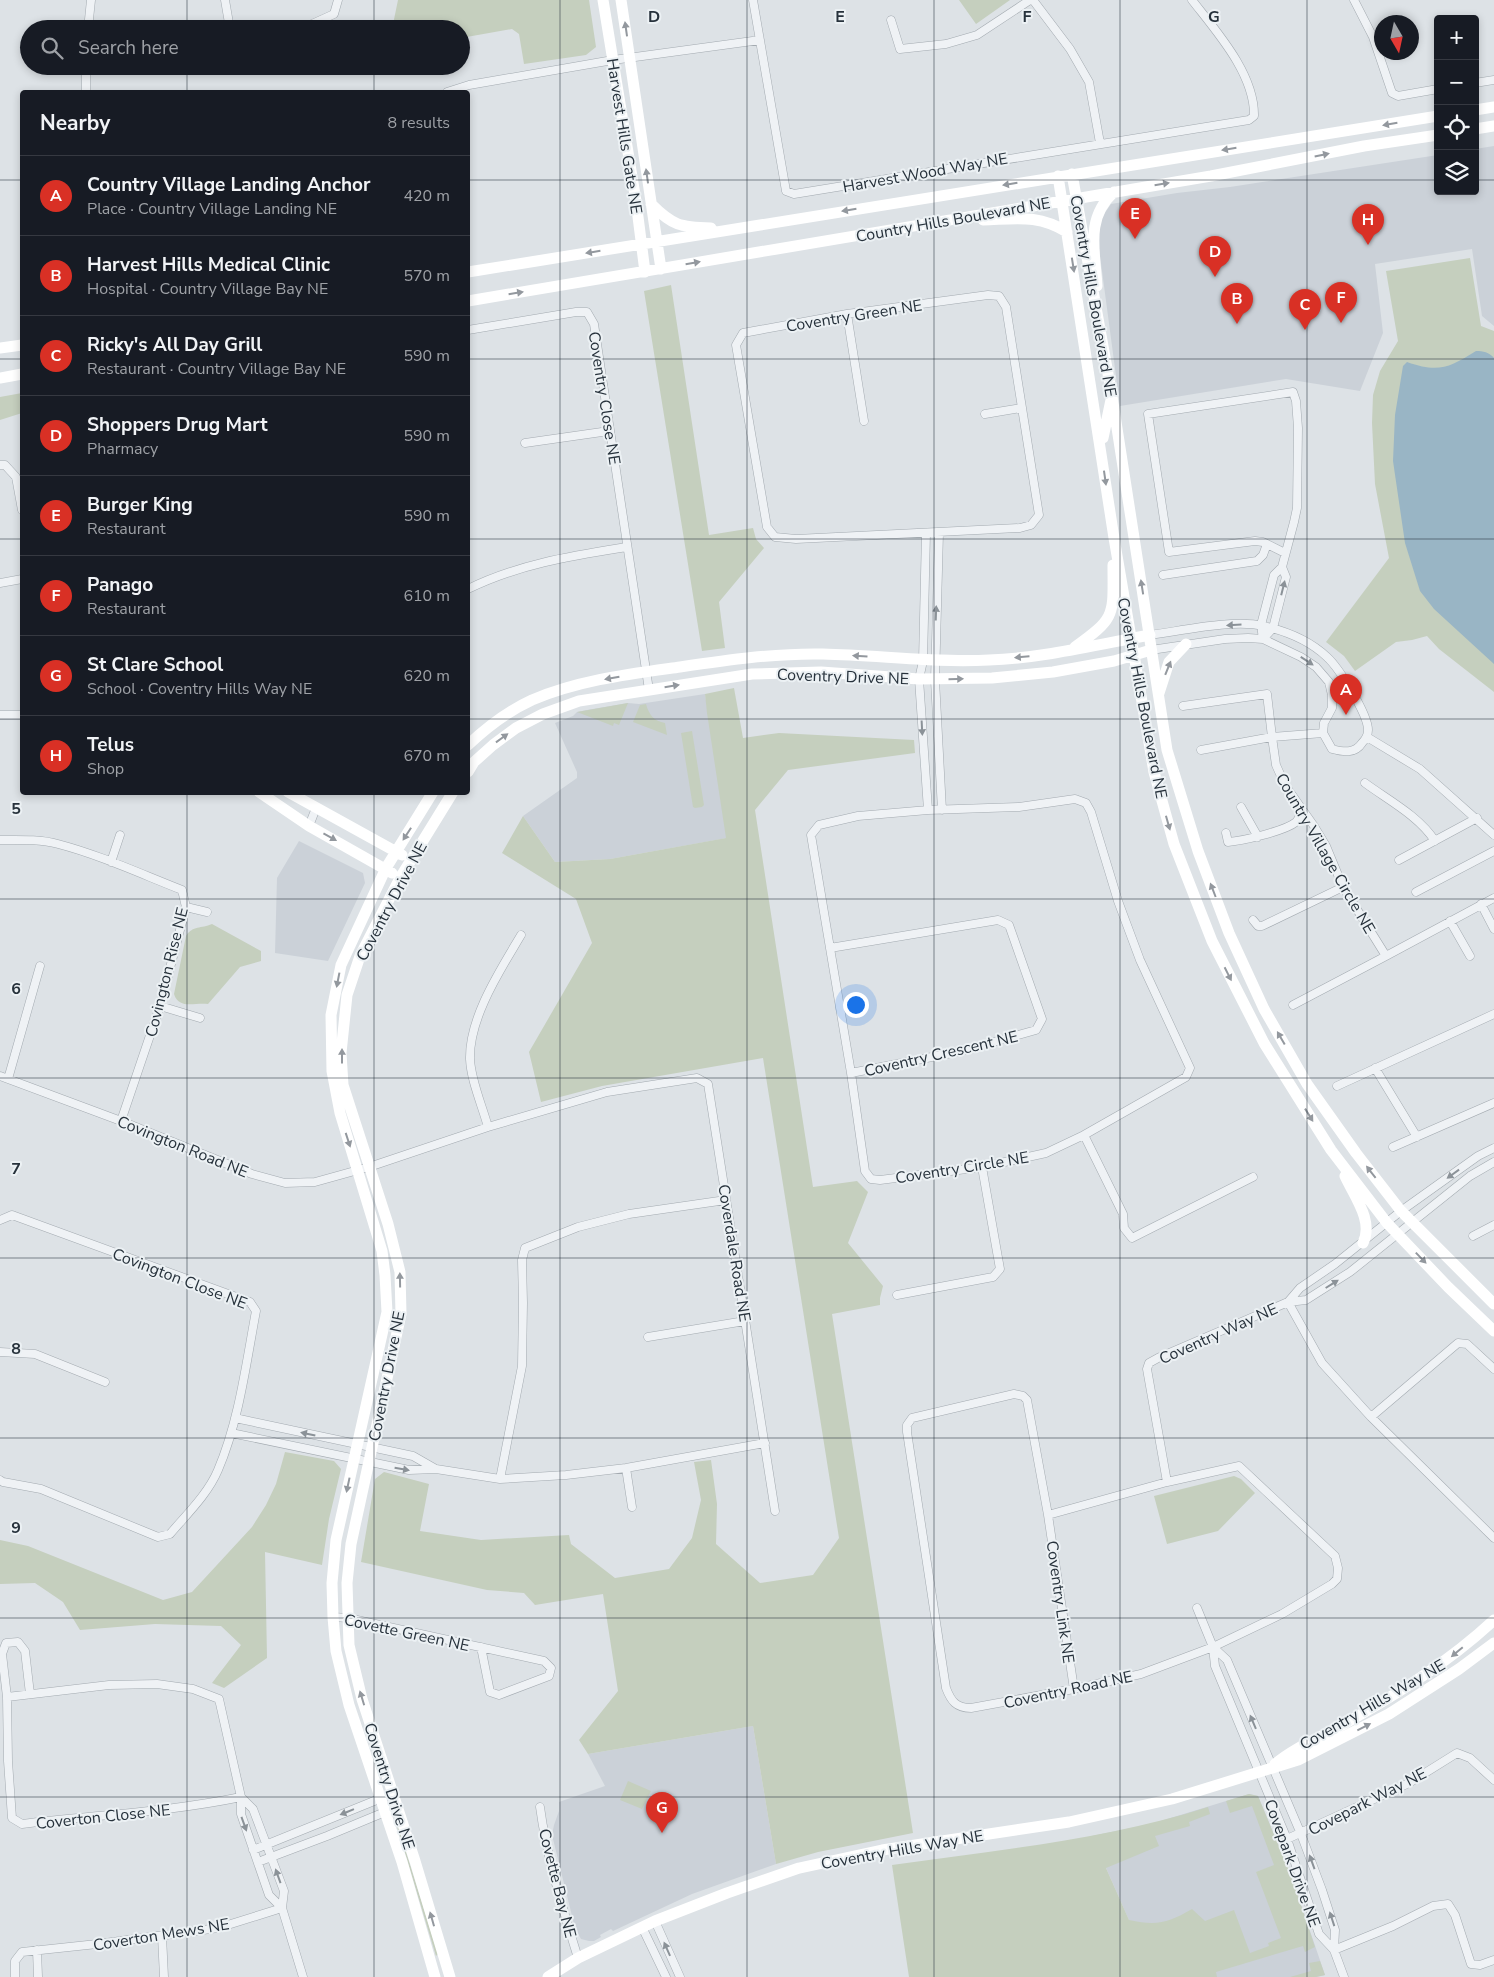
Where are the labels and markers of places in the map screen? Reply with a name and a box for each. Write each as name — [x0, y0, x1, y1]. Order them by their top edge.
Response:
pin: E — [1119, 198, 1151, 239]
pin: H — [1352, 204, 1384, 245]
pin: D — [1199, 236, 1231, 277]
pin: F — [1325, 282, 1357, 323]
pin: B — [1221, 283, 1253, 324]
pin: C — [1289, 289, 1321, 330]
pin: A — [1330, 674, 1362, 715]
pin: G — [646, 1792, 678, 1833]

